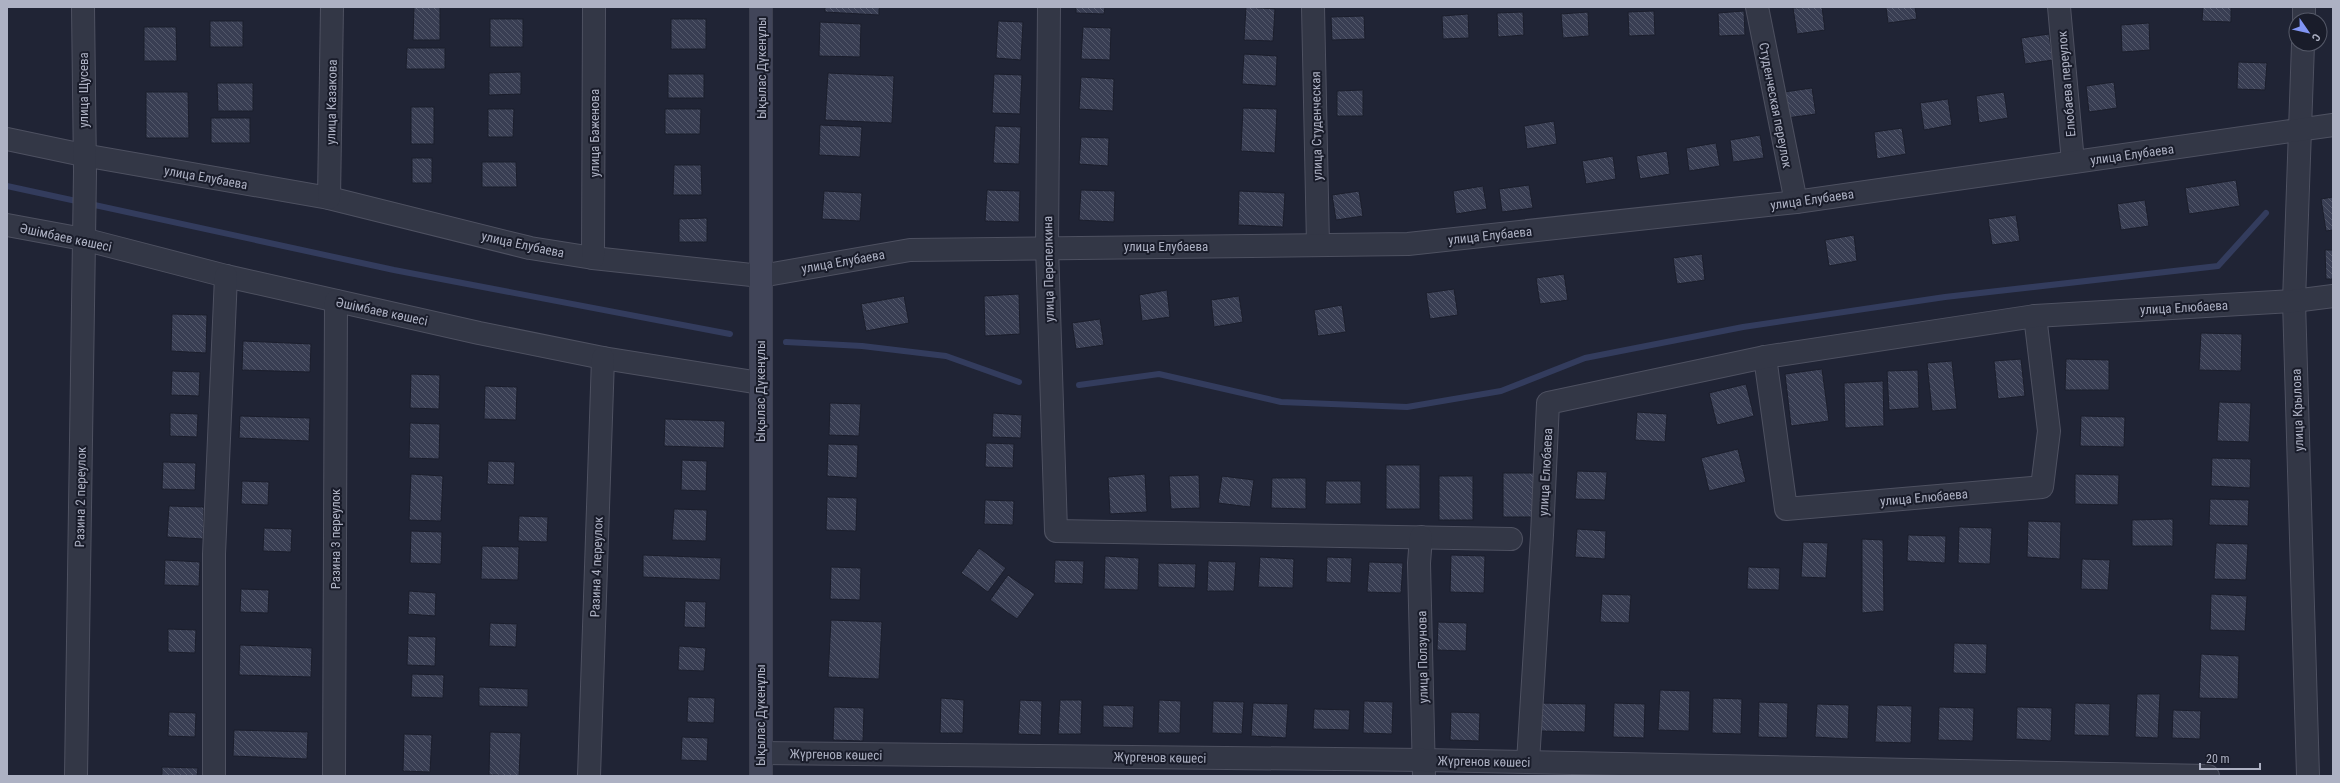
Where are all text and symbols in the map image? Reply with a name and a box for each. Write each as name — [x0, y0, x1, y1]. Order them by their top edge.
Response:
north arrow — [2288, 12, 2328, 52]
street label: Ықылас Дүкенұлы — [754, 17, 769, 119]
street label: Елюбаева переулок — [2054, 30, 2079, 138]
text: С — [2309, 31, 2323, 44]
street label: Студенческая переулок — [1756, 41, 1795, 170]
street label: улица Щусева — [76, 52, 91, 128]
street label: улица Казакова — [323, 59, 340, 145]
street label: улица Студенческая — [1308, 71, 1325, 181]
street label: улица Баженова — [587, 89, 602, 177]
street label: улица Елубаева — [2089, 141, 2175, 168]
street label: улица Елубаева — [163, 163, 249, 192]
street label: улица Елубаева — [1769, 186, 1855, 213]
street label: улица Перепелкина — [1040, 216, 1057, 322]
street label: Әшімбаев көшесі — [19, 220, 113, 255]
street label: улица Елубаева — [1447, 224, 1533, 247]
street label: улица Елубаева — [480, 228, 566, 261]
street label: улица Елубаева — [1124, 239, 1208, 254]
street label: улица Елубаева — [800, 247, 886, 276]
street label: Әшімбаев көшесі — [335, 294, 429, 329]
street label: улица Елюбаева — [2140, 298, 2228, 317]
street label: Ықылас Дүкенұлы — [753, 340, 768, 442]
street label: улица Крылова — [2289, 368, 2306, 452]
street label: улица Елюбаева — [1536, 428, 1555, 516]
street label: Разина 2 переулок — [72, 446, 89, 547]
street label: улица Елюбаева — [1880, 486, 1969, 509]
street label: Разина 3 переулок — [328, 488, 343, 589]
street label: Разина 4 переулок — [587, 516, 606, 618]
street label: улица Ползунова — [1414, 611, 1431, 703]
street label: Ықылас Дүкенұлы — [753, 664, 768, 766]
scale bar — [2200, 745, 2260, 771]
street label: Жүргенов көшесі — [790, 746, 882, 763]
street label: Жүргенов көшесі — [1114, 749, 1206, 766]
text: 20 m — [2206, 752, 2230, 766]
street label: Жүргенов көшесі — [1438, 753, 1530, 770]

